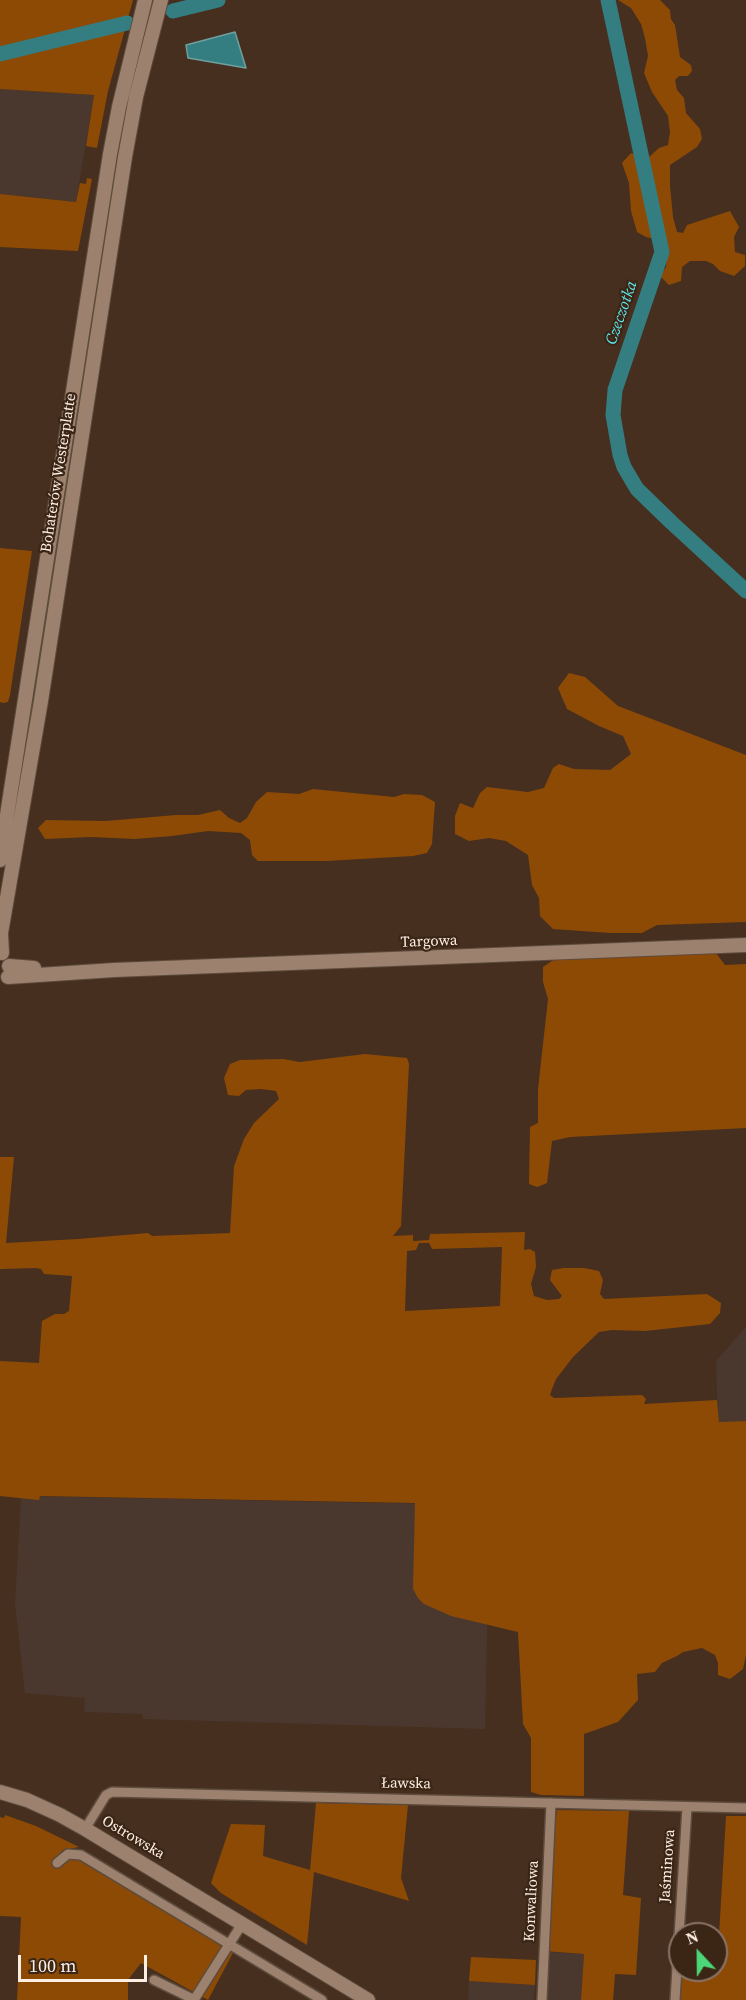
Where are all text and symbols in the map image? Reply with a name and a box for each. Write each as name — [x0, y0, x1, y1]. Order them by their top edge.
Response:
water label: Czeczotka — [602, 279, 642, 347]
street label: Bohaterów Westerplatte — [38, 392, 80, 554]
street label: Targowa — [400, 932, 458, 952]
street label: Ławska — [381, 1775, 431, 1793]
street label: Ostrowska — [98, 1812, 168, 1864]
street label: Jaśminowa — [656, 1829, 680, 1903]
street label: Konwaliowa — [521, 1860, 543, 1942]
north arrow — [668, 1922, 728, 1982]
text: N — [682, 1925, 702, 1950]
scale bar — [21, 1943, 150, 1981]
text: 100 m — [29, 1953, 76, 1978]

